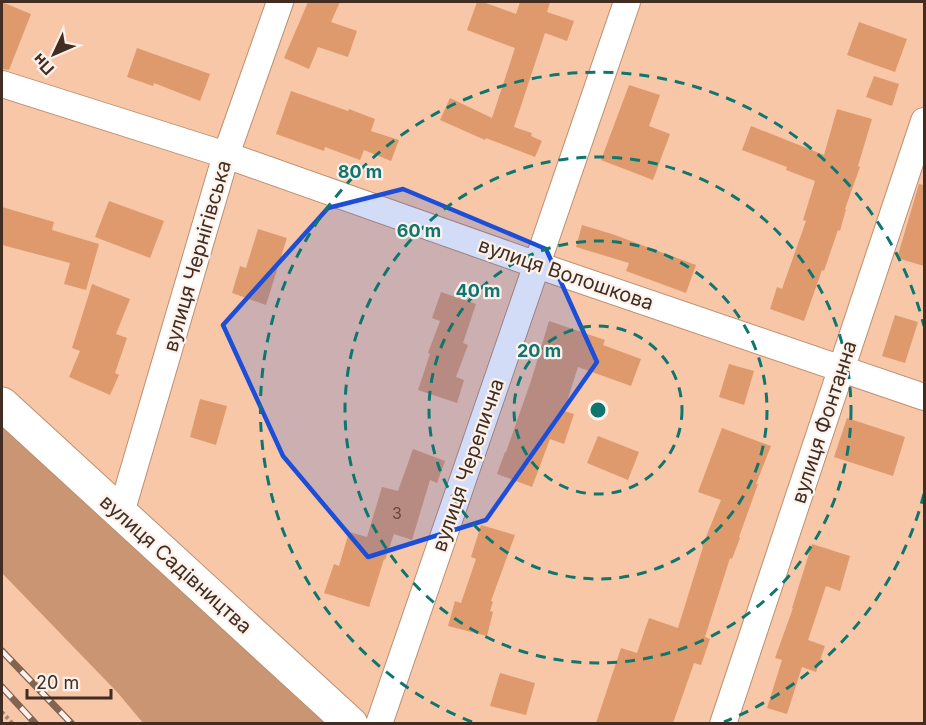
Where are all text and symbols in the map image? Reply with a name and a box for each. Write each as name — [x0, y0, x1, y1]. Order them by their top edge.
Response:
north arrow — [24, 24, 84, 84]
text: Пн — [28, 50, 58, 79]
street label: вулиця Чернігівська — [158, 158, 236, 354]
text: 80 m — [338, 161, 382, 182]
text: 60 m — [397, 220, 441, 241]
street label: вулиця Волошкова — [475, 233, 657, 315]
text: 40 m — [456, 280, 501, 301]
street label: вулиця Фонтанна — [786, 338, 862, 506]
text: 20 m — [517, 340, 561, 361]
street label: вулиця Черепична — [427, 375, 509, 555]
centre of rings — [588, 400, 608, 420]
street label: вулиця Садівництва — [95, 490, 257, 638]
house number: 3 — [392, 503, 402, 523]
scale bar — [27, 662, 111, 700]
text: 20 m — [36, 672, 79, 693]

